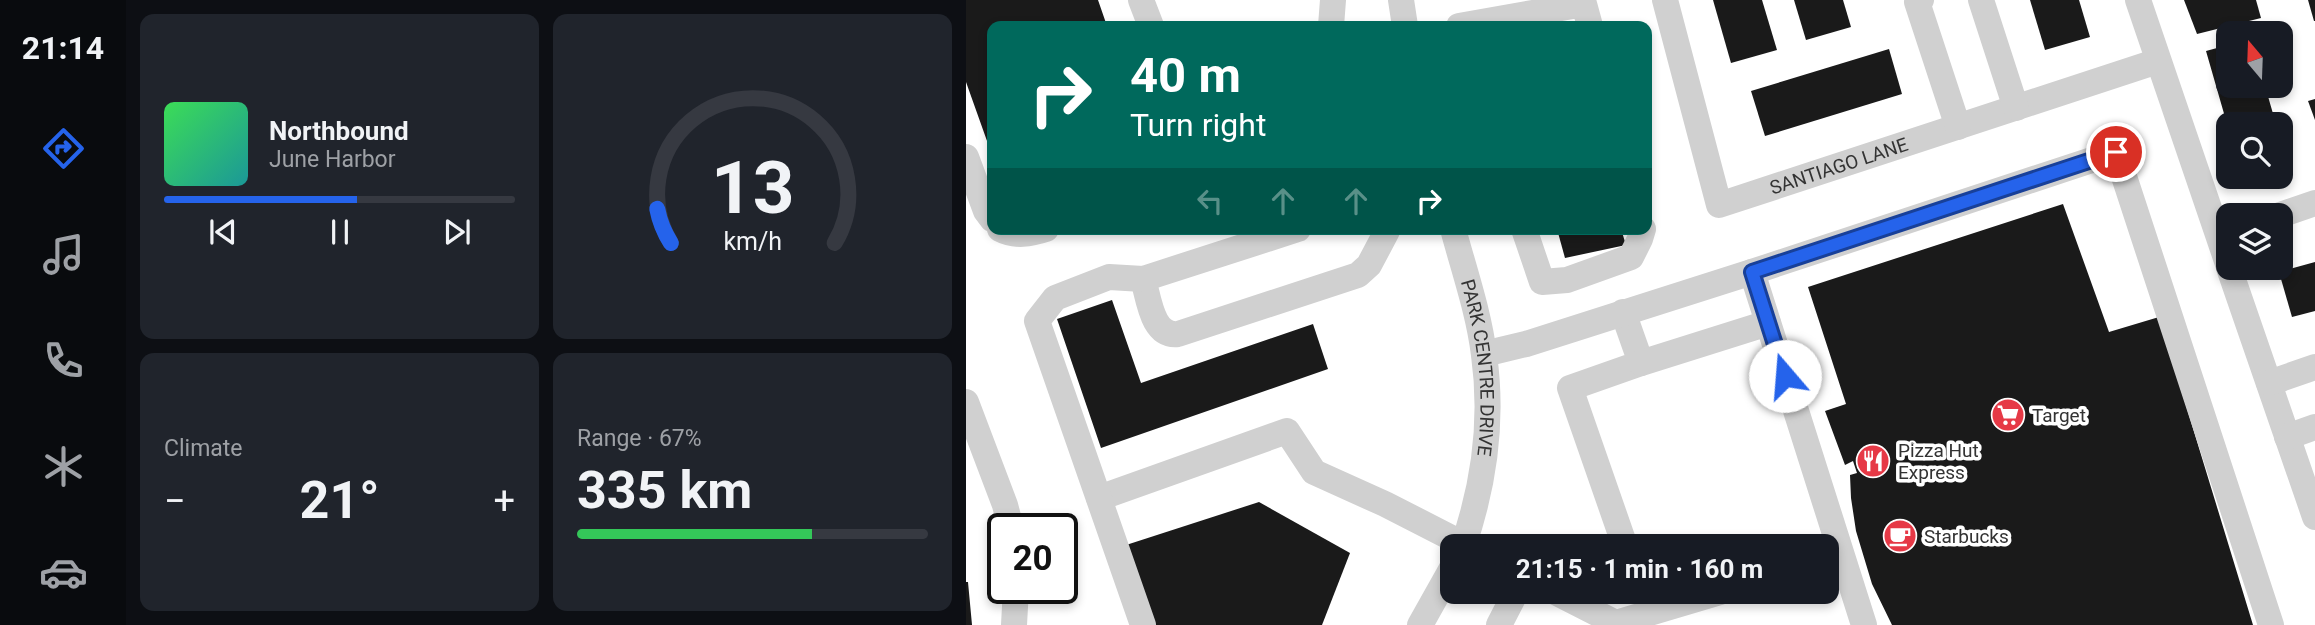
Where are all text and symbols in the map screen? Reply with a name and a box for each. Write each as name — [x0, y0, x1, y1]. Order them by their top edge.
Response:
north arrow — [2216, 21, 2292, 98]
map controls — [2216, 21, 2293, 280]
text: 21:14 — [22, 29, 104, 67]
text: 40 m — [1130, 47, 1241, 104]
icon: right — [1015, 49, 1106, 140]
text: Turn right — [1130, 106, 1266, 144]
button: search — [2216, 112, 2293, 189]
text: Northbound — [269, 116, 409, 146]
pin — [2086, 122, 2146, 182]
icon: directions — [39, 124, 88, 173]
street label: SANTIAGO LANE — [1767, 132, 1911, 199]
icon: arrive — [2097, 133, 2135, 171]
text: 13 — [711, 145, 794, 231]
text: June Harbor — [269, 146, 396, 173]
icon: left — [1191, 182, 1229, 220]
icon: ahead — [1264, 182, 1302, 220]
icon: ahead — [1337, 182, 1375, 220]
icon: right — [1410, 182, 1448, 220]
button: layers — [2216, 203, 2293, 280]
icon: previous — [204, 213, 242, 251]
icon: pause — [321, 213, 359, 251]
icon: next — [438, 213, 476, 251]
text: km/h — [723, 227, 782, 256]
icon: music — [39, 230, 88, 279]
street label: PARK CENTRE DRIVE — [1456, 276, 1499, 458]
icon: phone — [39, 336, 88, 385]
position arrow — [1748, 339, 1822, 413]
supermarket icon: Target — [1989, 396, 2027, 434]
place label: Target — [2032, 404, 2086, 427]
text: Range · 67% — [577, 425, 702, 452]
text: Climate — [164, 435, 243, 462]
place label: Pizza Hut Express — [1898, 439, 1979, 484]
icon: climate — [39, 442, 88, 491]
restaurant icon: Pizza Hut Express — [1854, 442, 1892, 480]
text: 335 km — [577, 460, 752, 521]
text: 21° — [300, 470, 380, 531]
text: − — [164, 479, 186, 523]
text: + — [493, 479, 515, 523]
speed limit sign: 20 — [987, 513, 1078, 604]
cafe icon: Starbucks — [1881, 517, 1919, 555]
place label: Starbucks — [1924, 525, 2009, 548]
icon: car — [39, 548, 88, 597]
text: 21:15 · 1 min · 160 m — [1516, 554, 1763, 584]

